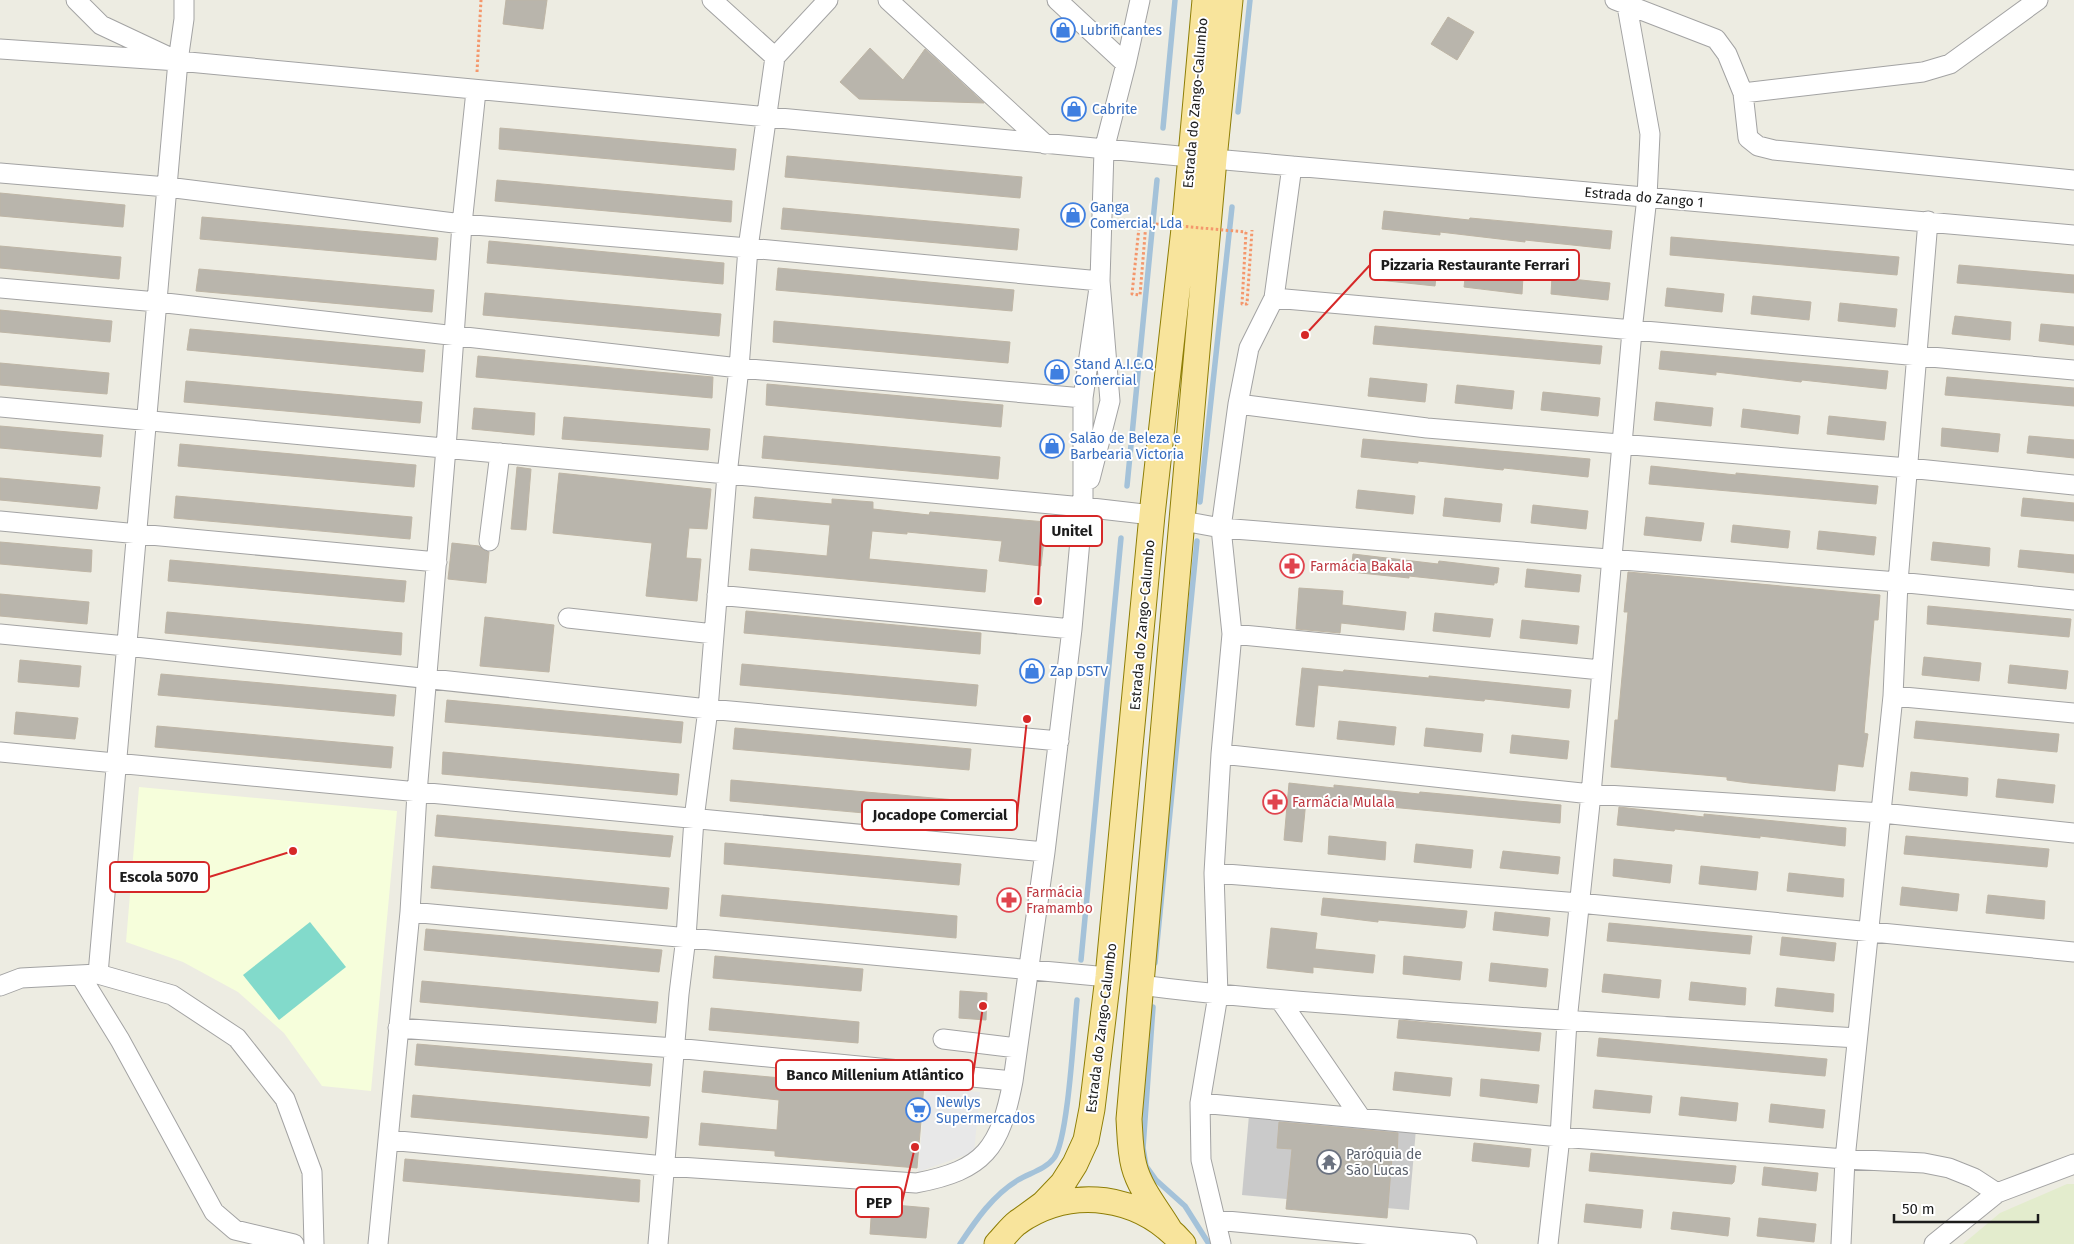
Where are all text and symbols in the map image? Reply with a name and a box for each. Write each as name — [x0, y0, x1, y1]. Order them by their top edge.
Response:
shop icon: Lubrificantes — [1050, 17, 1076, 43]
street label: Estrada do Zango-Calumbo — [1180, 17, 1211, 189]
place label: Lubrificantes — [1080, 22, 1162, 39]
shop icon: Cabrite — [1061, 96, 1087, 122]
place label: Cabrite — [1092, 101, 1137, 118]
street label: Estrada do Zango 1 — [1584, 184, 1704, 211]
place label: Ganga Comercial, Lda — [1090, 199, 1182, 232]
shop icon: Ganga Comercial, Lda — [1060, 202, 1086, 228]
callout: Pizzaria Restaurante Ferrari — [1370, 250, 1579, 280]
text: Pizzaria Restaurante Ferrari — [1381, 256, 1569, 274]
place label: Stand A.I.C.Q Comercial — [1074, 356, 1154, 389]
shop icon: Stand A.I.C.Q Comercial — [1044, 359, 1070, 385]
place label: Salão de Beleza e Barbearia Victoria — [1070, 430, 1184, 463]
shop icon: Salão de Beleza e Barbearia Victoria — [1039, 433, 1065, 459]
callout: Unitel — [1041, 516, 1102, 546]
text: Unitel — [1052, 522, 1093, 540]
street label: Estrada do Zango-Calumbo — [1127, 539, 1158, 711]
pharmacy icon: Farmácia Bakala — [1279, 553, 1305, 579]
place label: Farmácia Bakala — [1310, 558, 1413, 575]
shop icon: Zap DSTV — [1019, 658, 1045, 684]
place label: Zap DSTV — [1050, 663, 1108, 680]
pharmacy icon: Farmácia Mulala — [1262, 789, 1288, 815]
place label: Farmácia Mulala — [1292, 794, 1395, 811]
callout: Jocadope Comercial — [862, 800, 1017, 830]
text: Jocadope Comercial — [872, 806, 1008, 824]
callout: Escola 5070 — [110, 862, 209, 892]
text: Escola 5070 — [119, 868, 199, 886]
place label: Farmácia Framambo — [1026, 884, 1093, 917]
pharmacy icon: Farmácia Framambo — [996, 887, 1022, 913]
street label: Estrada do Zango-Calumbo — [1083, 942, 1120, 1114]
callout: Banco Millenium Atlântico — [776, 1060, 973, 1090]
text: Banco Millenium Atlântico — [786, 1066, 964, 1084]
place label: Newlys Supermercados — [936, 1094, 1035, 1127]
supermarket icon: Newlys Supermercados — [905, 1097, 931, 1123]
place label: Paróquia de São Lucas — [1346, 1146, 1422, 1179]
temple icon: Paróquia de São Lucas — [1316, 1149, 1342, 1175]
callout: PEP — [856, 1187, 902, 1217]
scale bar — [1894, 1192, 2038, 1224]
text: PEP — [866, 1194, 892, 1212]
text: 50 m — [1902, 1200, 1935, 1218]

